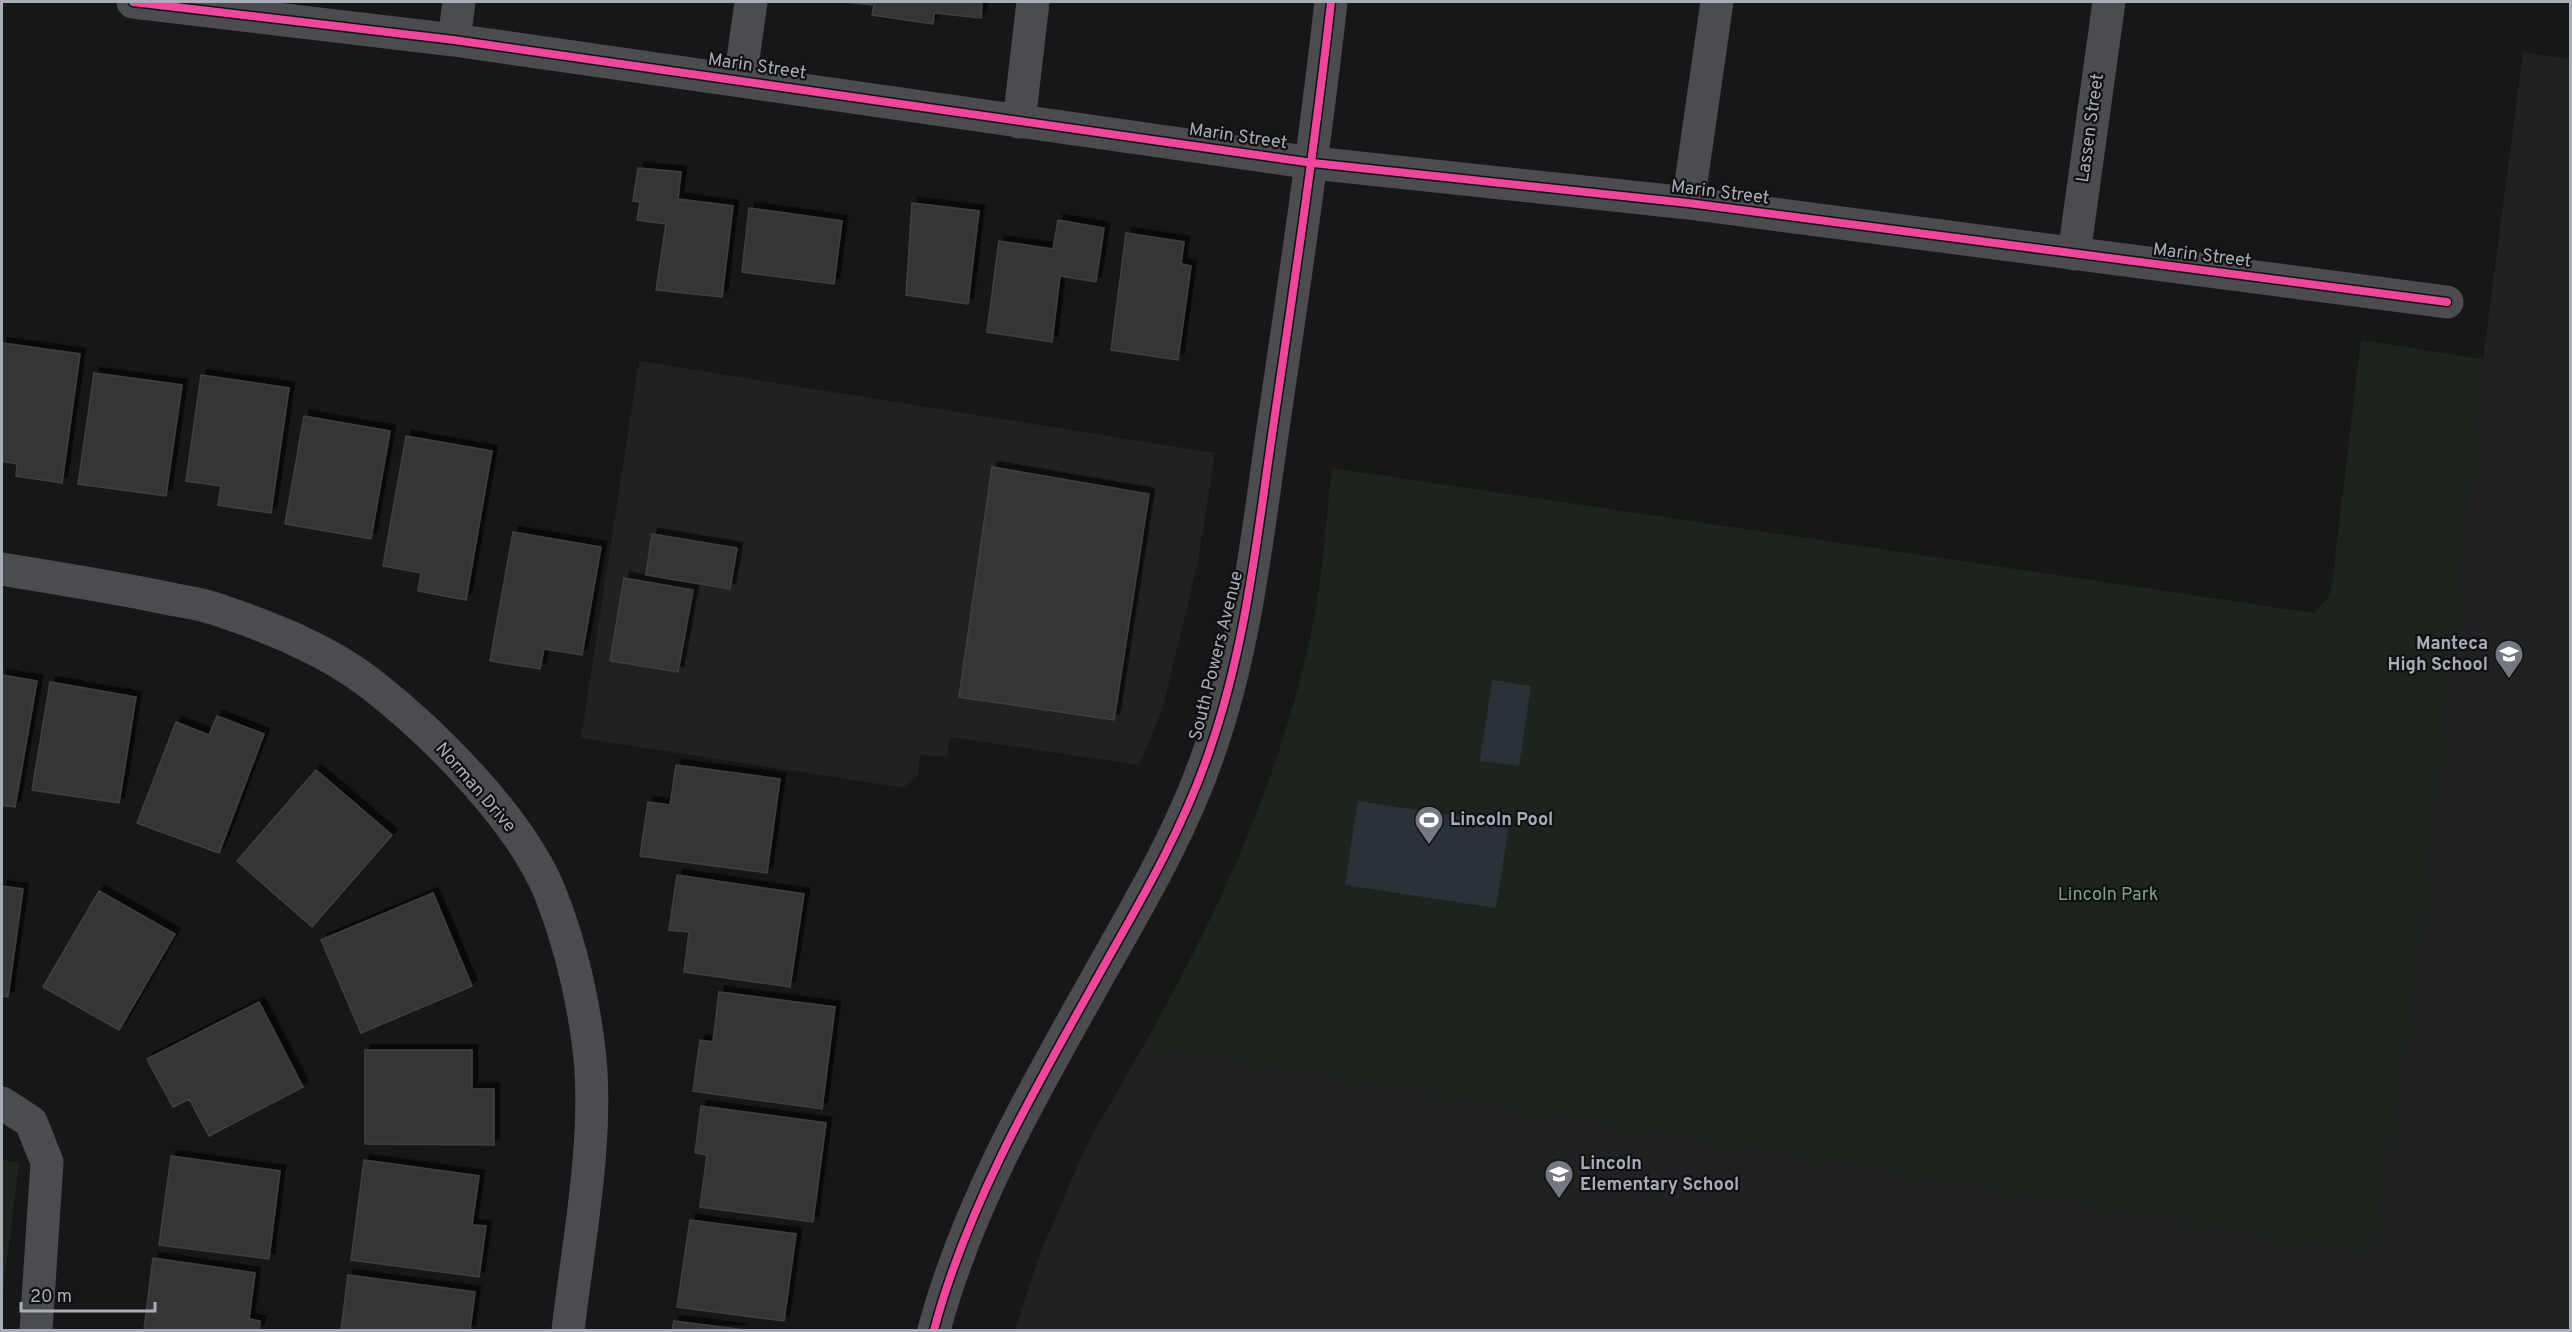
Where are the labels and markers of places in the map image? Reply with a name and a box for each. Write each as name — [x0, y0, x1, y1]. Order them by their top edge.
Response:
place label: Manteca High School — [2387, 633, 2488, 677]
school or university icon: Manteca High School — [2493, 638, 2525, 680]
sports icon: Lincoln Pool — [1413, 804, 1445, 846]
place label: Lincoln Pool — [1450, 809, 1553, 832]
place label: Lincoln Elementary School — [1580, 1153, 1739, 1197]
school or university icon: Lincoln Elementary School — [1543, 1158, 1575, 1200]

